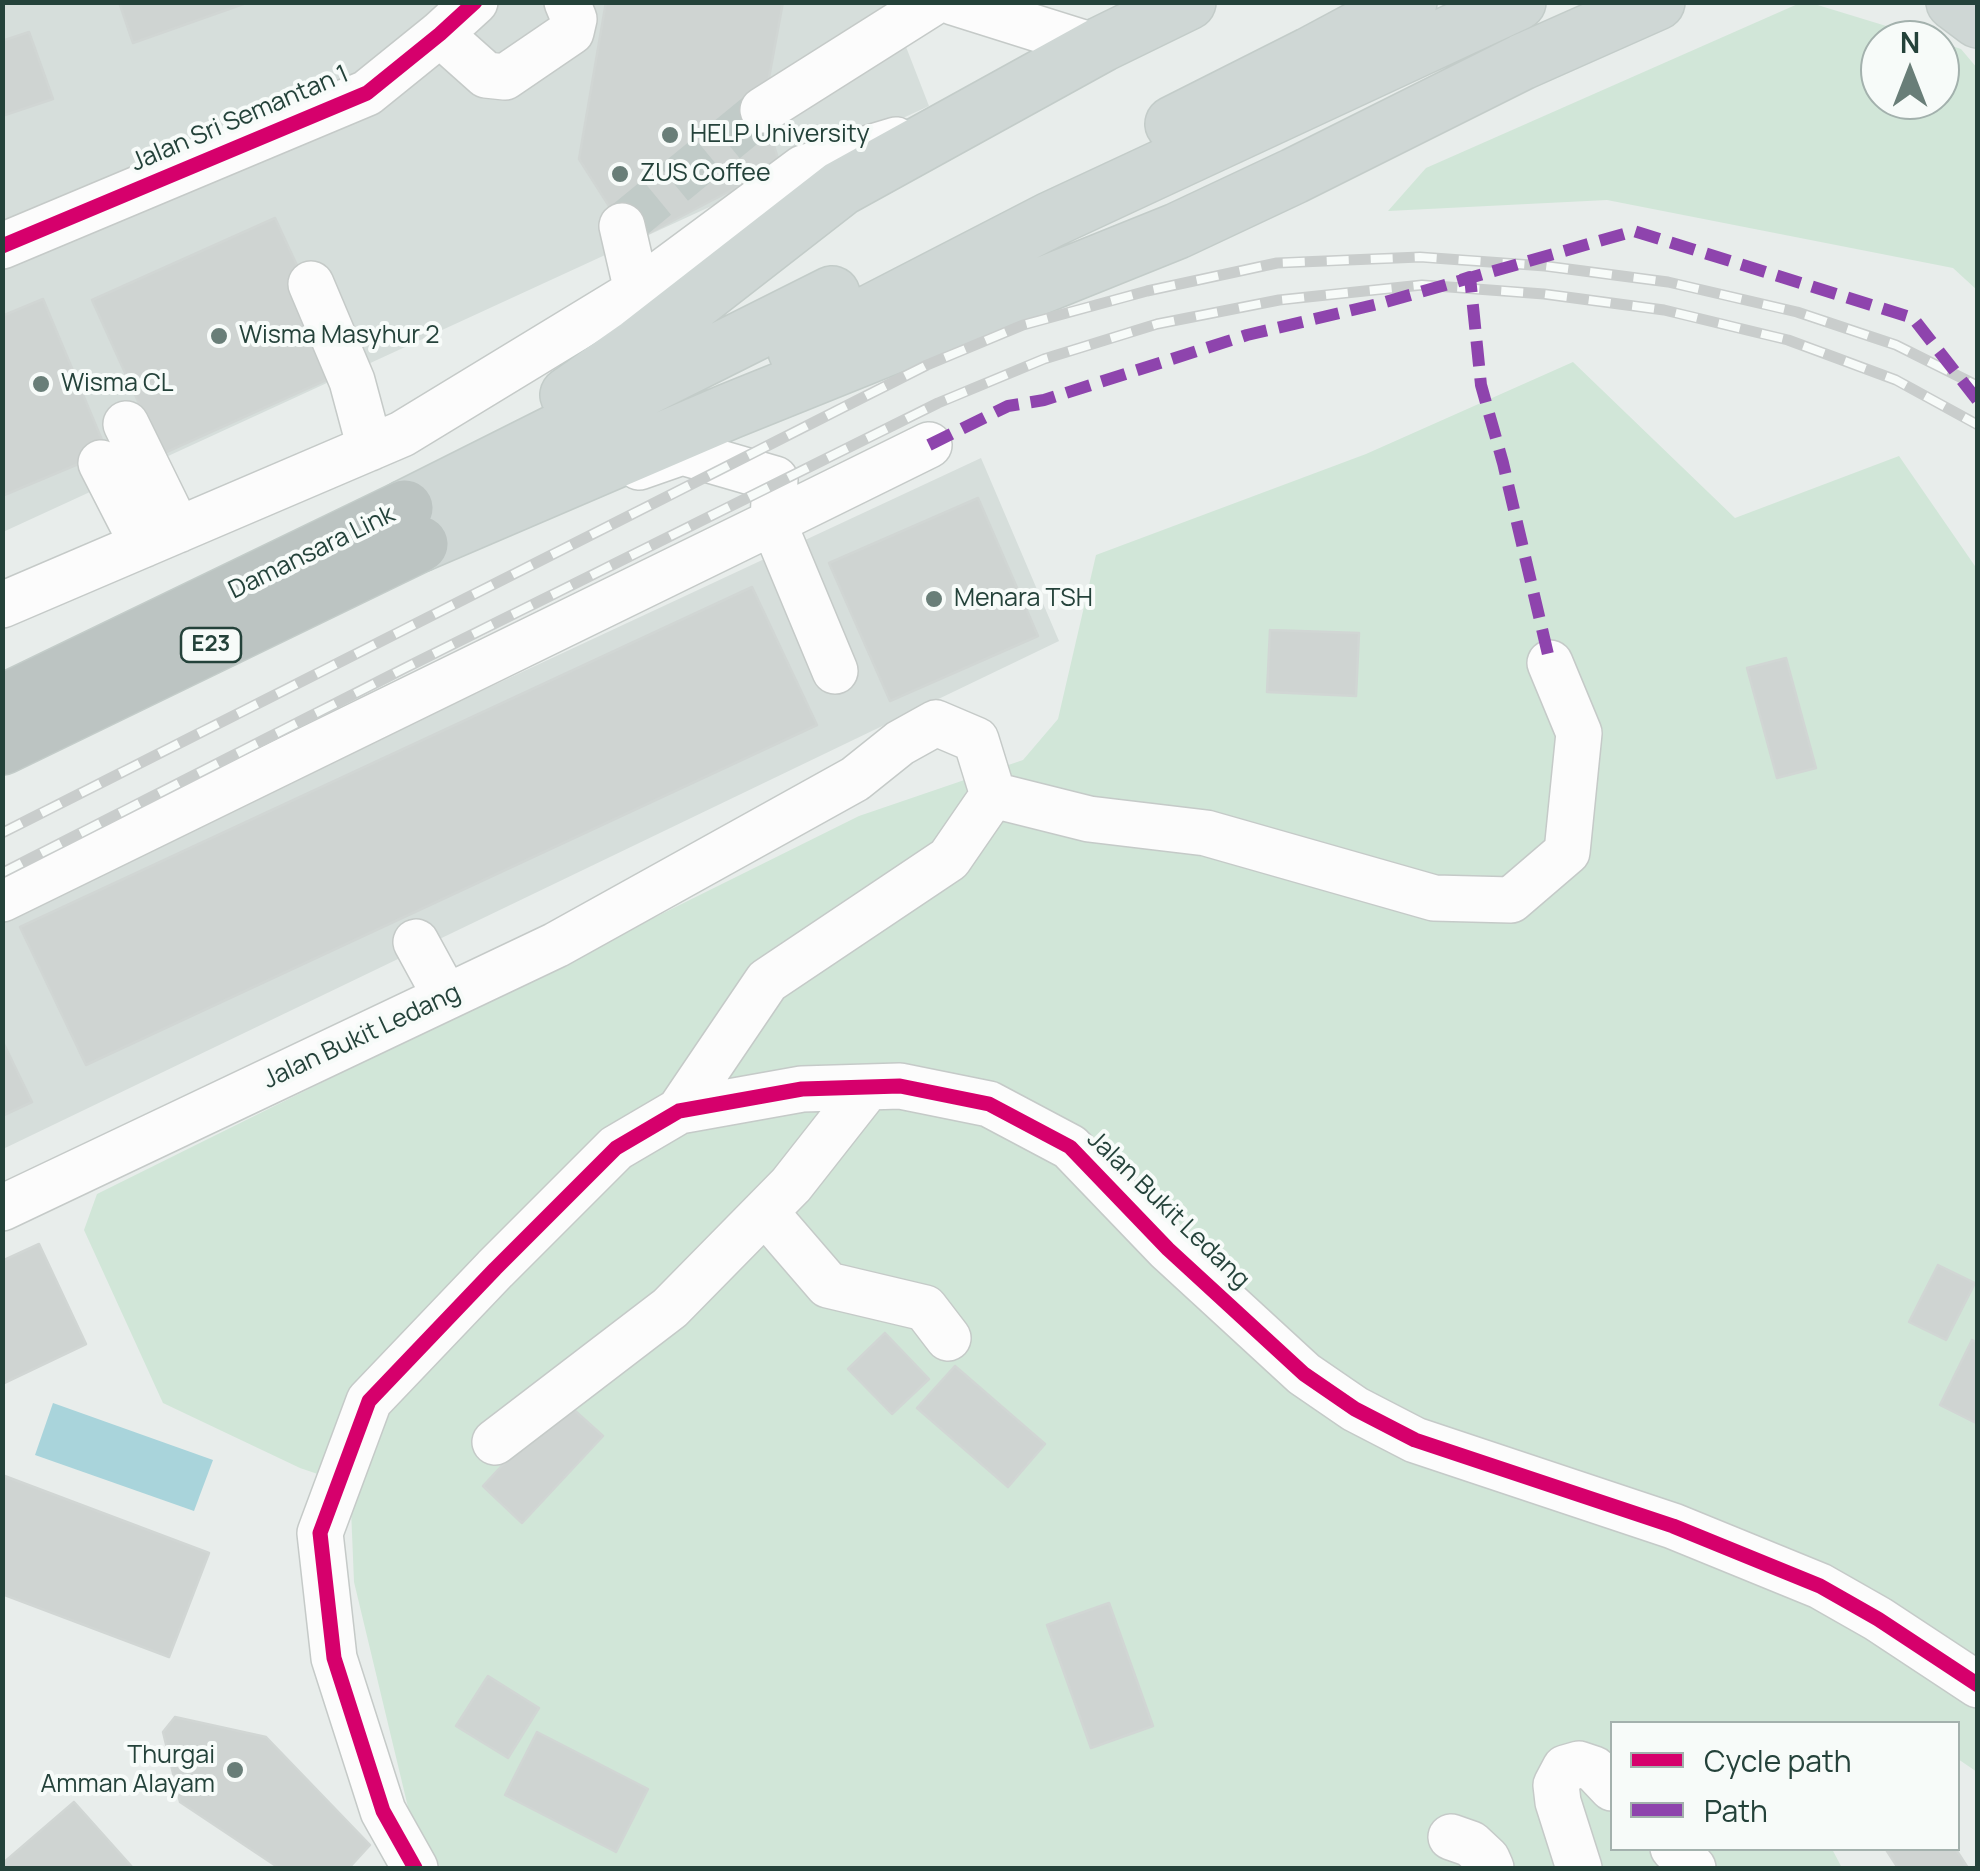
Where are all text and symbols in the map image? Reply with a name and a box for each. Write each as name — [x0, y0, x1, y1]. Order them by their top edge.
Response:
north arrow — [1860, 20, 1960, 120]
text: N — [1900, 23, 1920, 61]
street label: Jalan Sri Semantan 1 — [127, 60, 353, 178]
place label: HELP University — [690, 120, 870, 150]
marker: HELP University — [659, 124, 681, 146]
place label: ZUS Coffee — [640, 159, 771, 189]
marker: ZUS Coffee — [609, 163, 631, 185]
place label: Wisma Masyhur 2 — [239, 321, 440, 351]
marker: Wisma Masyhur 2 — [208, 325, 230, 347]
place label: Wisma CL — [61, 369, 174, 399]
marker: Wisma CL — [30, 373, 52, 395]
street label: Damansara Link — [224, 500, 400, 606]
place label: Menara TSH — [954, 584, 1093, 614]
marker: Menara TSH — [923, 588, 945, 610]
road number: E23 — [181, 628, 241, 662]
street label: Jalan Bukit Ledang — [259, 978, 465, 1096]
street label: Jalan Bukit Ledang — [1081, 1125, 1255, 1295]
legend — [1610, 1721, 1960, 1851]
text: Cycle path — [1704, 1740, 1852, 1781]
place label: Thurgai Amman Alayam — [40, 1741, 215, 1800]
marker: Thurgai Amman Alayam — [224, 1759, 246, 1781]
text: Path — [1704, 1790, 1768, 1831]

